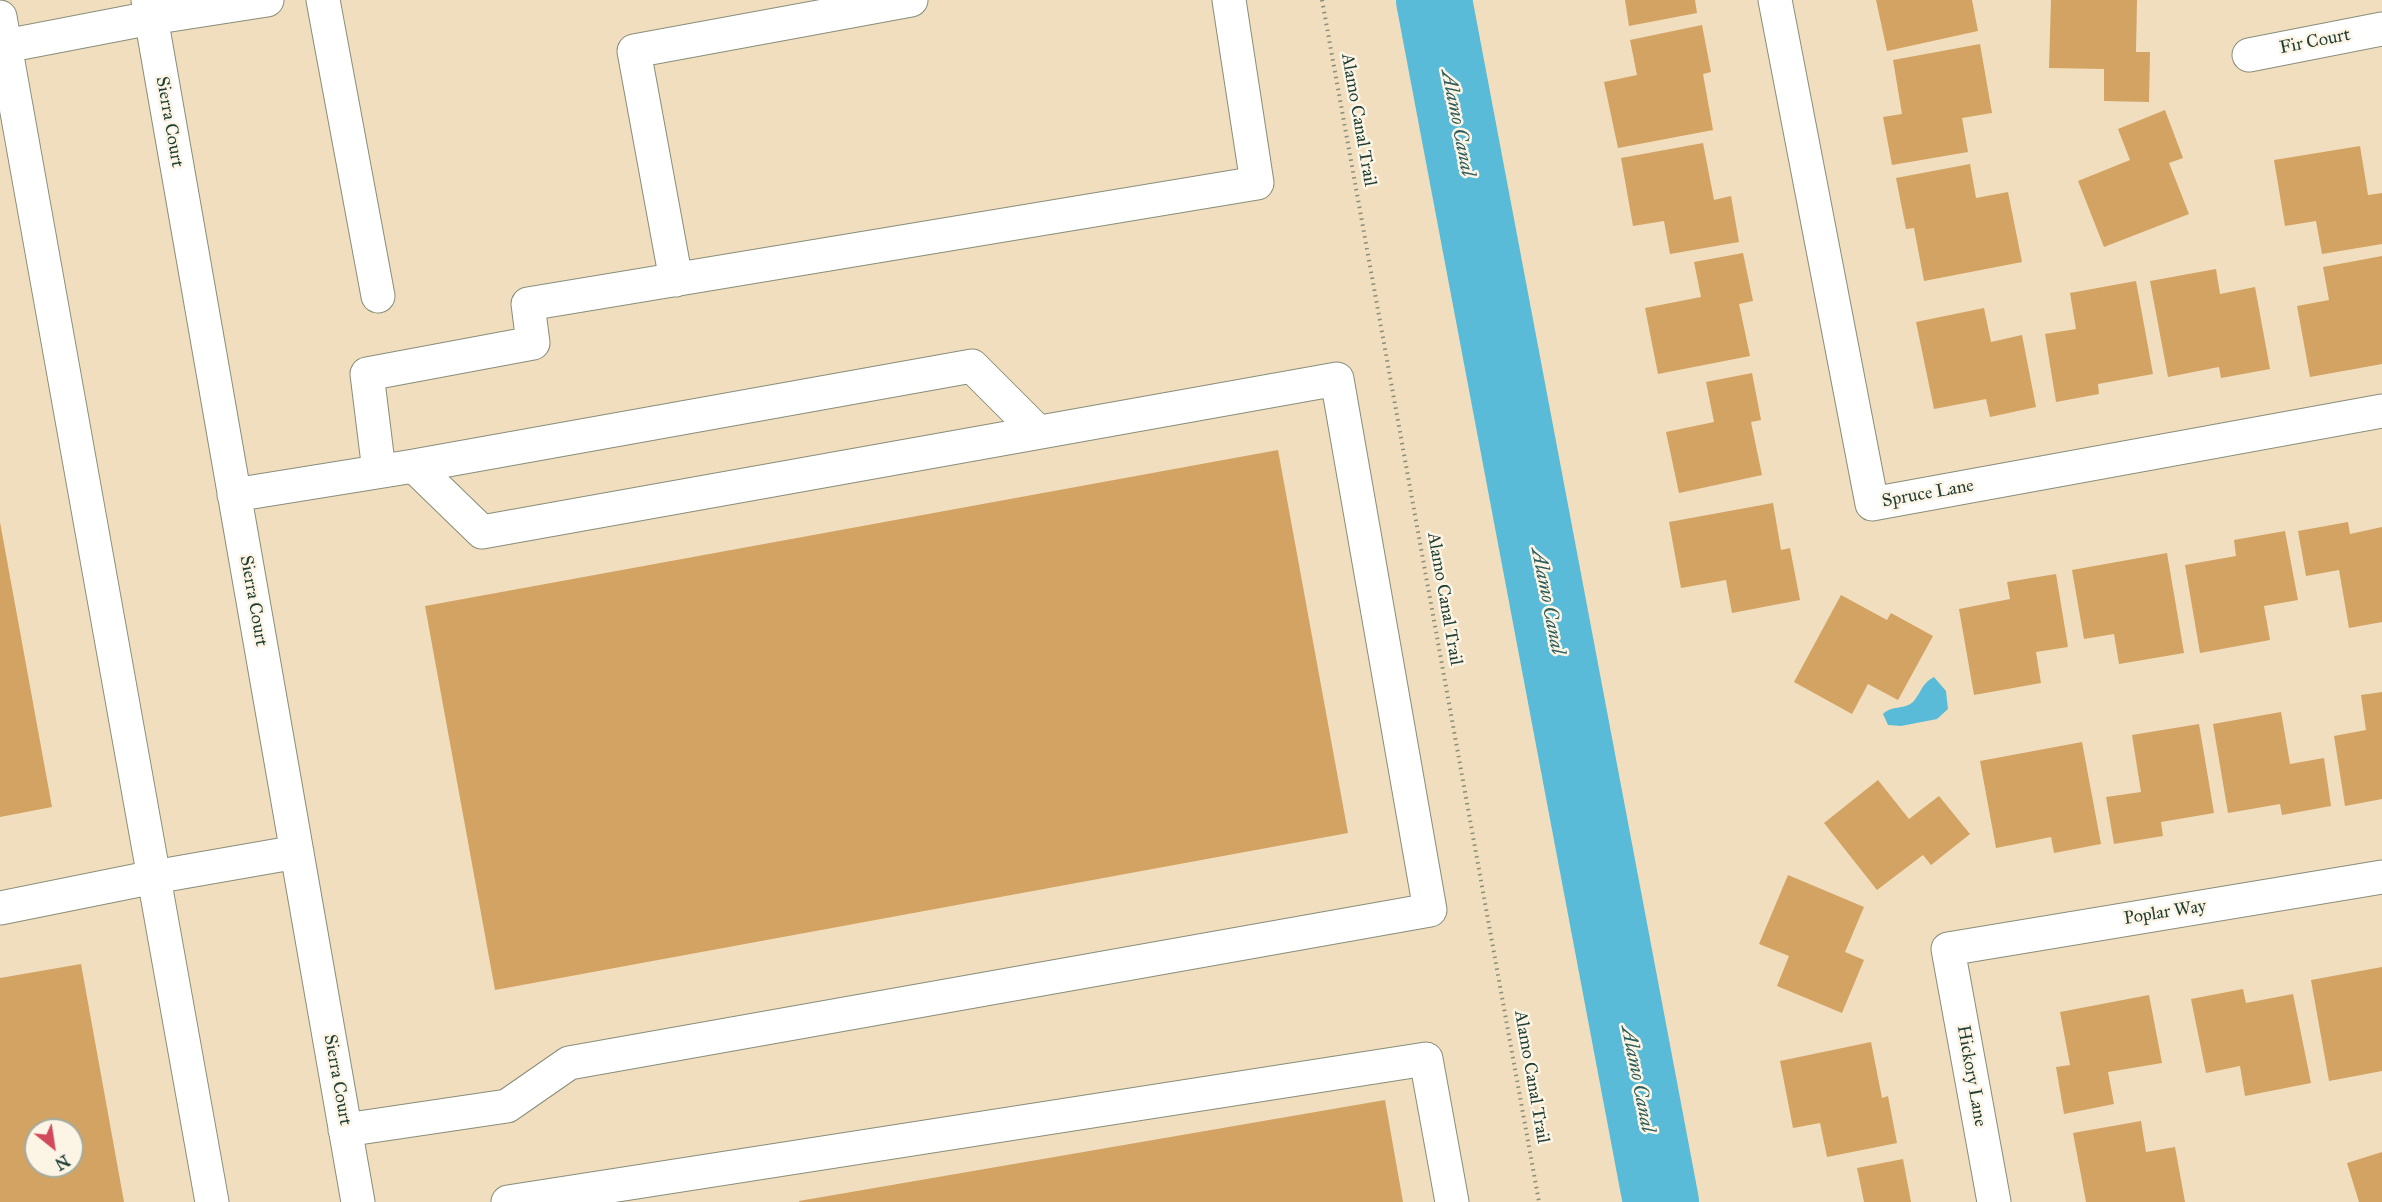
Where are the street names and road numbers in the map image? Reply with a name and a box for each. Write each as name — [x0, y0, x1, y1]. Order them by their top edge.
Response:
street label: Fir Court — [2278, 25, 2352, 59]
street label: Alamo Canal Trail — [1336, 52, 1380, 188]
street label: Sierra Court — [150, 75, 188, 169]
street label: Spruce Lane — [1880, 475, 1976, 513]
street label: Alamo Canal Trail — [1422, 531, 1466, 667]
street label: Sierra Court — [234, 554, 272, 648]
street label: Poplar Way — [2122, 896, 2208, 930]
street label: Alamo Canal Trail — [1509, 1009, 1553, 1145]
street label: Hickory Lane — [1951, 1024, 1991, 1128]
street label: Sierra Court — [318, 1033, 356, 1127]

